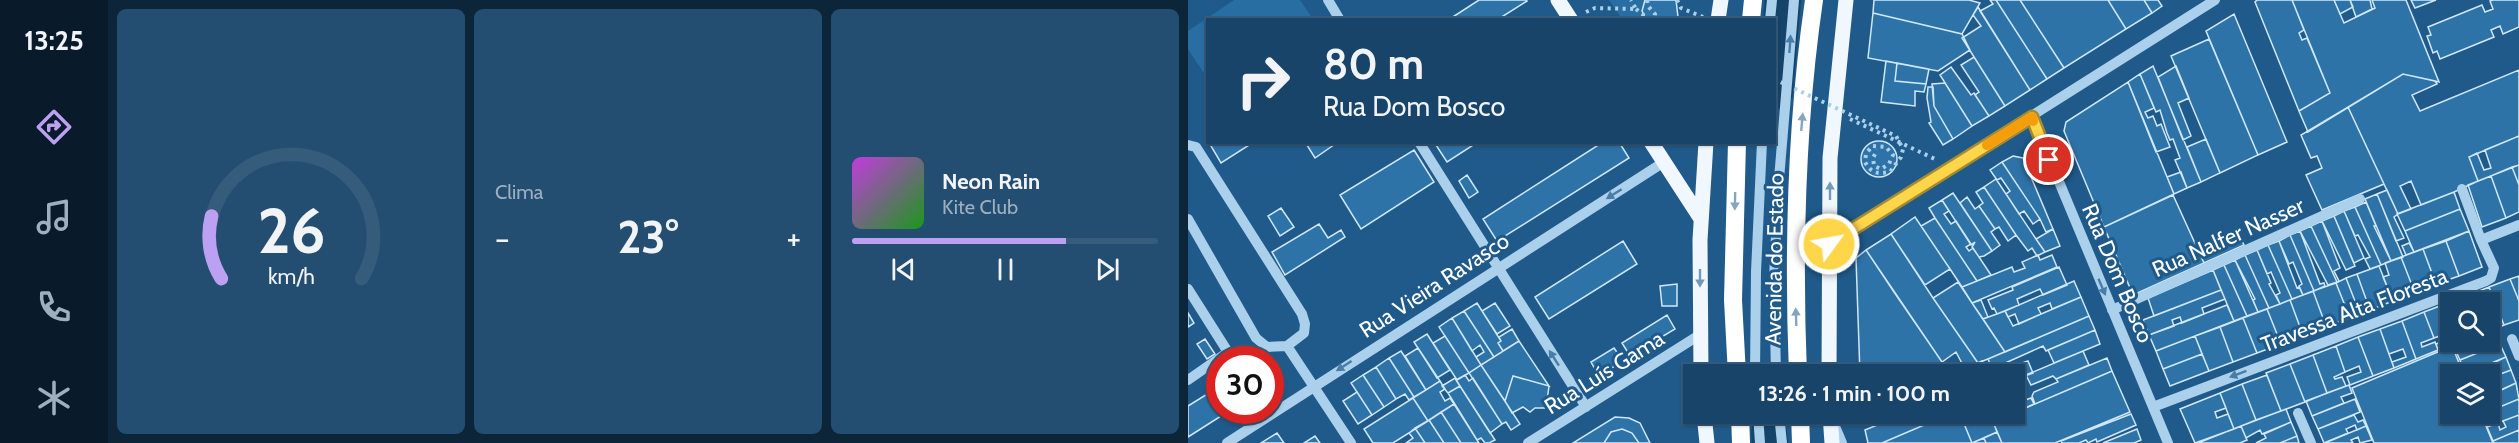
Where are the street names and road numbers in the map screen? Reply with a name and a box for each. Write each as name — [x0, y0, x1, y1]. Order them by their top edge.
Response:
street label: Avenida do Estado — [1760, 173, 1789, 345]
street label: Rua Nalfer Nasser — [2148, 192, 2308, 283]
street label: Rua Dom Bosco — [2076, 200, 2159, 347]
street label: Rua Vieira Ravasco — [1354, 227, 1514, 344]
street label: Travessa Alta Floresta — [2257, 262, 2452, 358]
street label: Rua Luís Gama — [1539, 325, 1670, 420]

